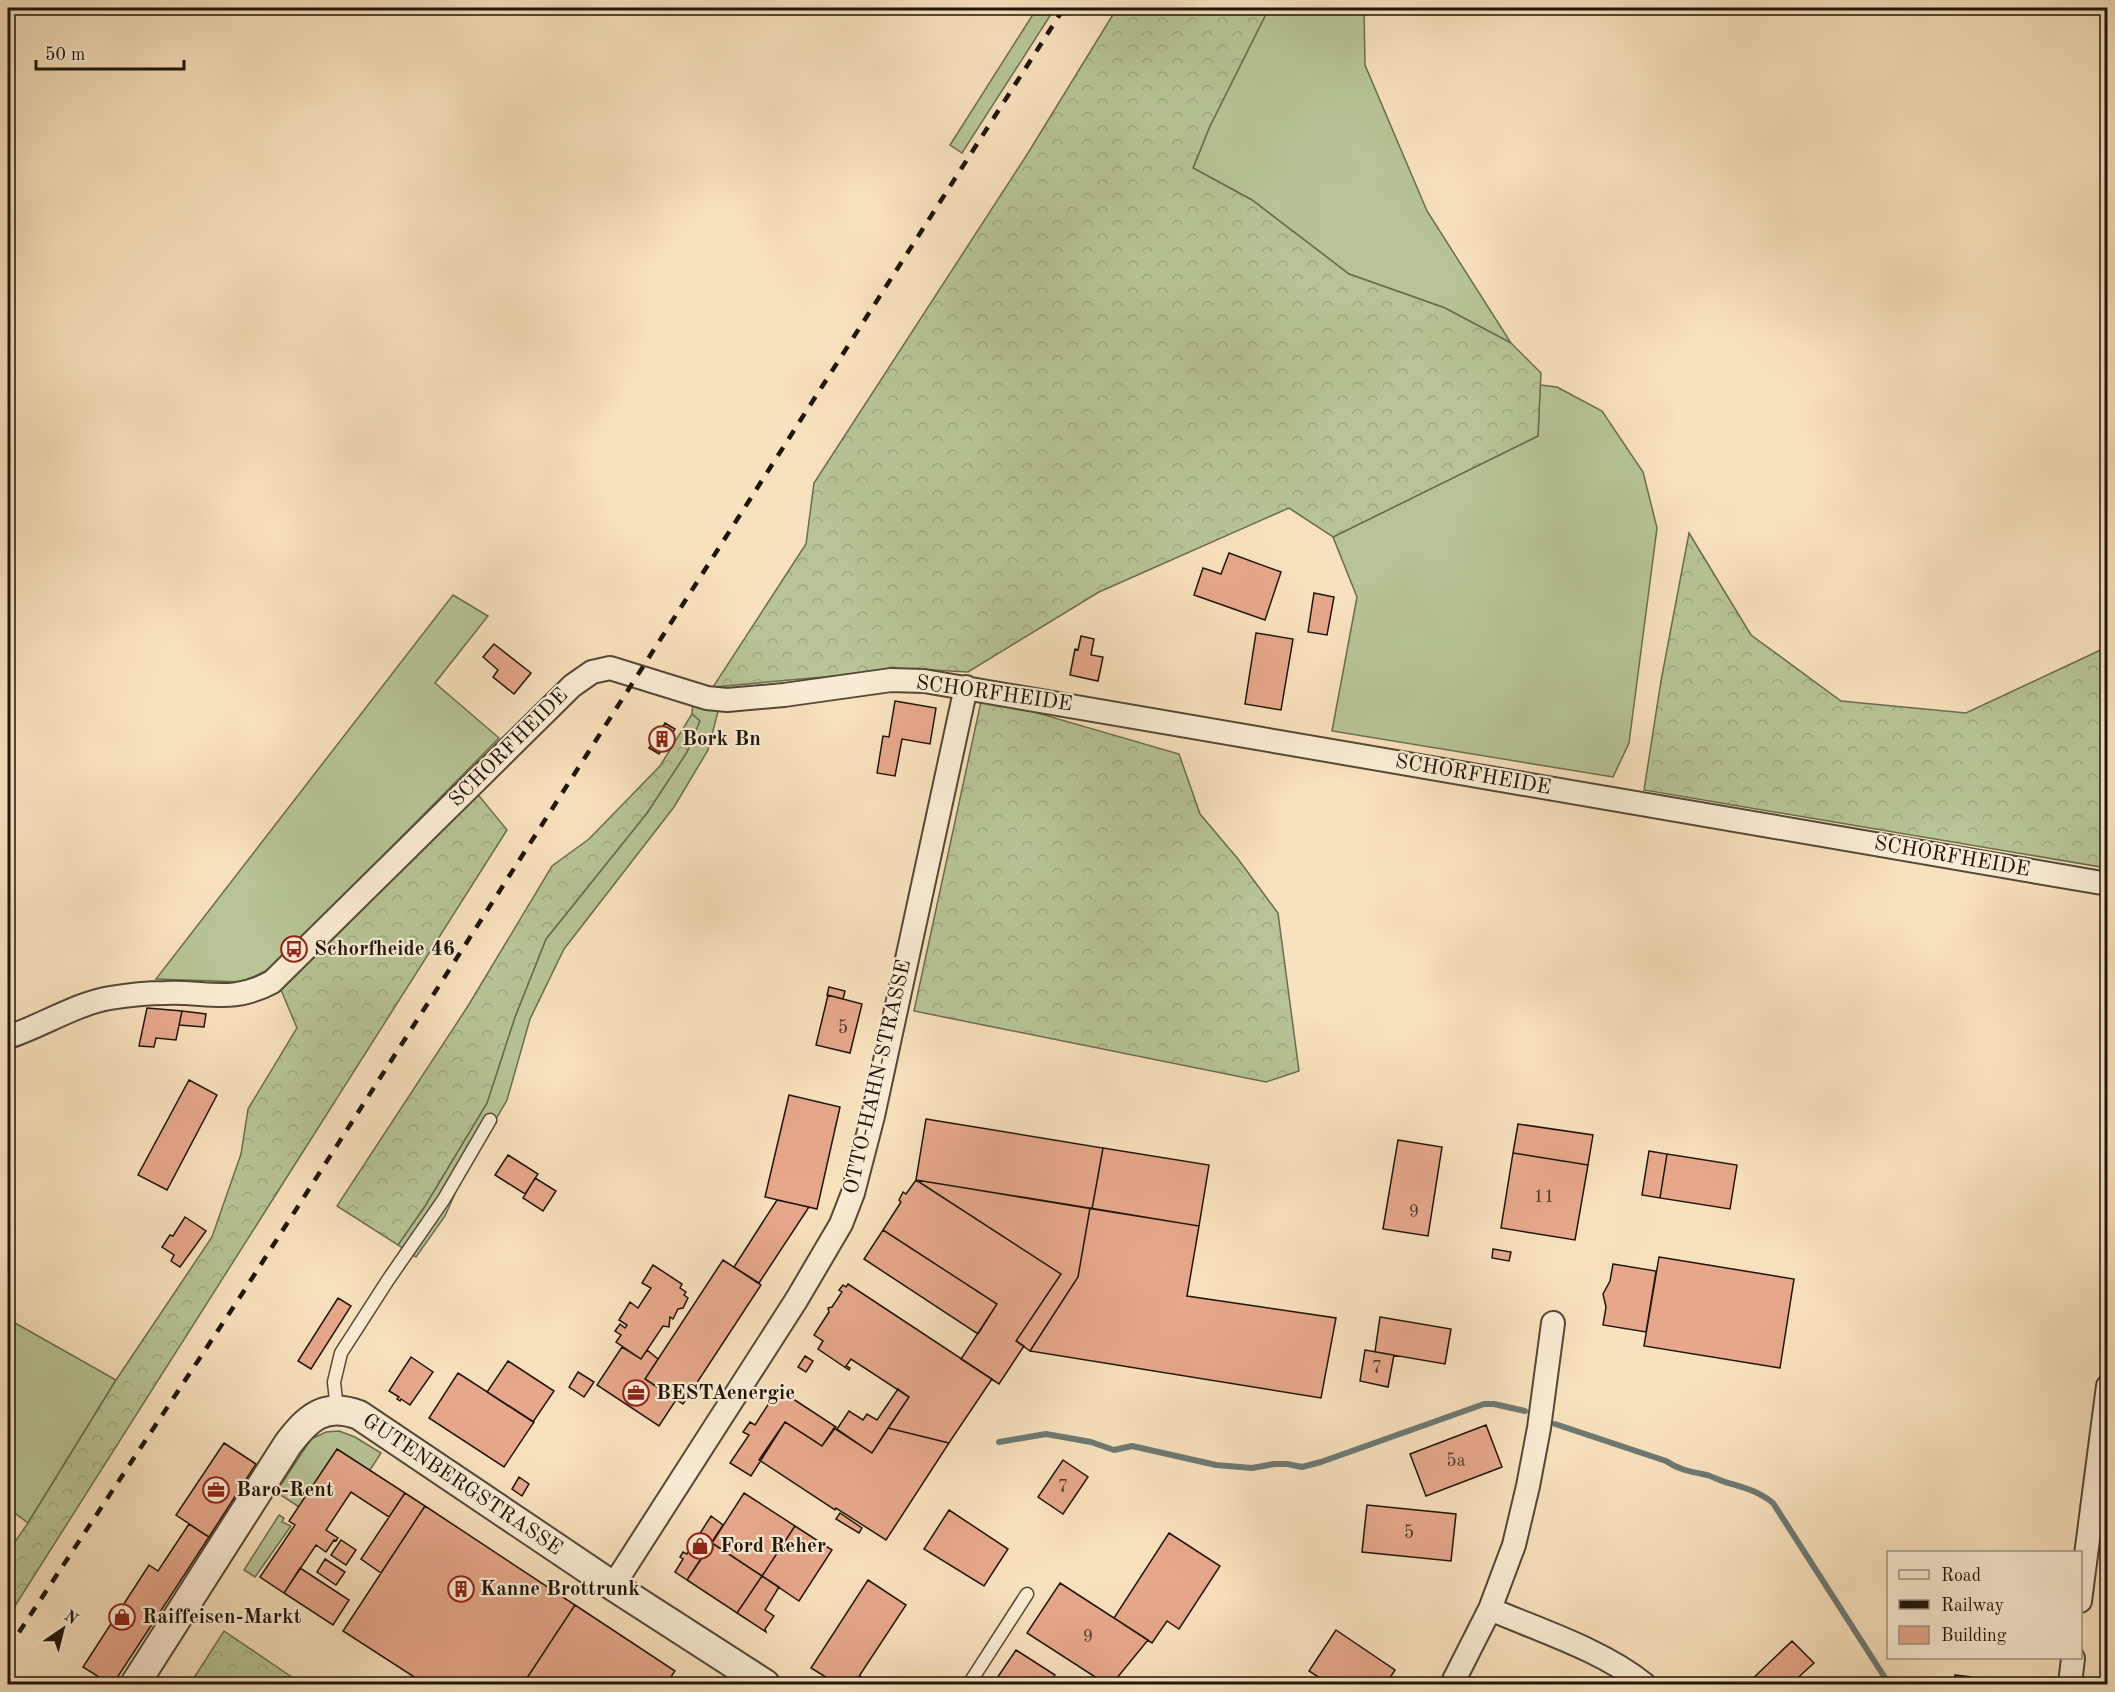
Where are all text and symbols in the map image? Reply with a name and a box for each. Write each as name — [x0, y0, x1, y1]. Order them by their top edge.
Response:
scale bar — [36, 33, 184, 71]
text: 50 m — [45, 46, 85, 64]
street label: SCHORFHEIDE — [914, 673, 1074, 715]
street label: SCHORFHEIDE — [446, 685, 572, 811]
building icon: Bork Bn — [647, 724, 677, 754]
place label: Bork Bn — [682, 729, 761, 750]
street label: SCHORFHEIDE — [1393, 751, 1553, 799]
street label: SCHORFHEIDE — [1872, 833, 2032, 881]
bus stop icon: Schorfheide 46 — [279, 934, 309, 964]
place label: Schorfheide 46 — [314, 939, 455, 960]
street label: OTTO-HAHN-STRASSE — [841, 958, 915, 1196]
house number: 5 — [838, 1019, 848, 1037]
house number: 11 — [1534, 1188, 1554, 1206]
house number: 9 — [1409, 1203, 1419, 1221]
house number: 7 — [1372, 1359, 1382, 1377]
office icon: BESTAenergie — [621, 1378, 651, 1408]
place label: BESTAenergie — [656, 1383, 795, 1404]
street label: GUTENBERGSTRASSE — [358, 1410, 566, 1560]
house number: 5a — [1446, 1452, 1466, 1470]
office icon: Baro-Rent — [201, 1475, 231, 1505]
house number: 7 — [1058, 1478, 1068, 1496]
place label: Baro-Rent — [236, 1480, 334, 1501]
house number: 5 — [1404, 1524, 1414, 1542]
shop icon: Ford Reher — [685, 1531, 715, 1561]
place label: Ford Reher — [720, 1536, 826, 1557]
legend — [1887, 1551, 2082, 1659]
text: Road — [1941, 1567, 1981, 1585]
building icon: Kanne Brottrunk — [446, 1574, 476, 1604]
place label: Kanne Brottrunk — [480, 1579, 640, 1600]
text: Railway — [1941, 1597, 2004, 1615]
north arrow — [33, 1599, 93, 1659]
shop icon: Raiffeisen-Markt — [107, 1602, 137, 1632]
place label: Raiffeisen-Markt — [142, 1607, 302, 1628]
text: N — [61, 1608, 81, 1629]
text: Building — [1941, 1627, 2007, 1645]
house number: 9 — [1083, 1628, 1093, 1646]

